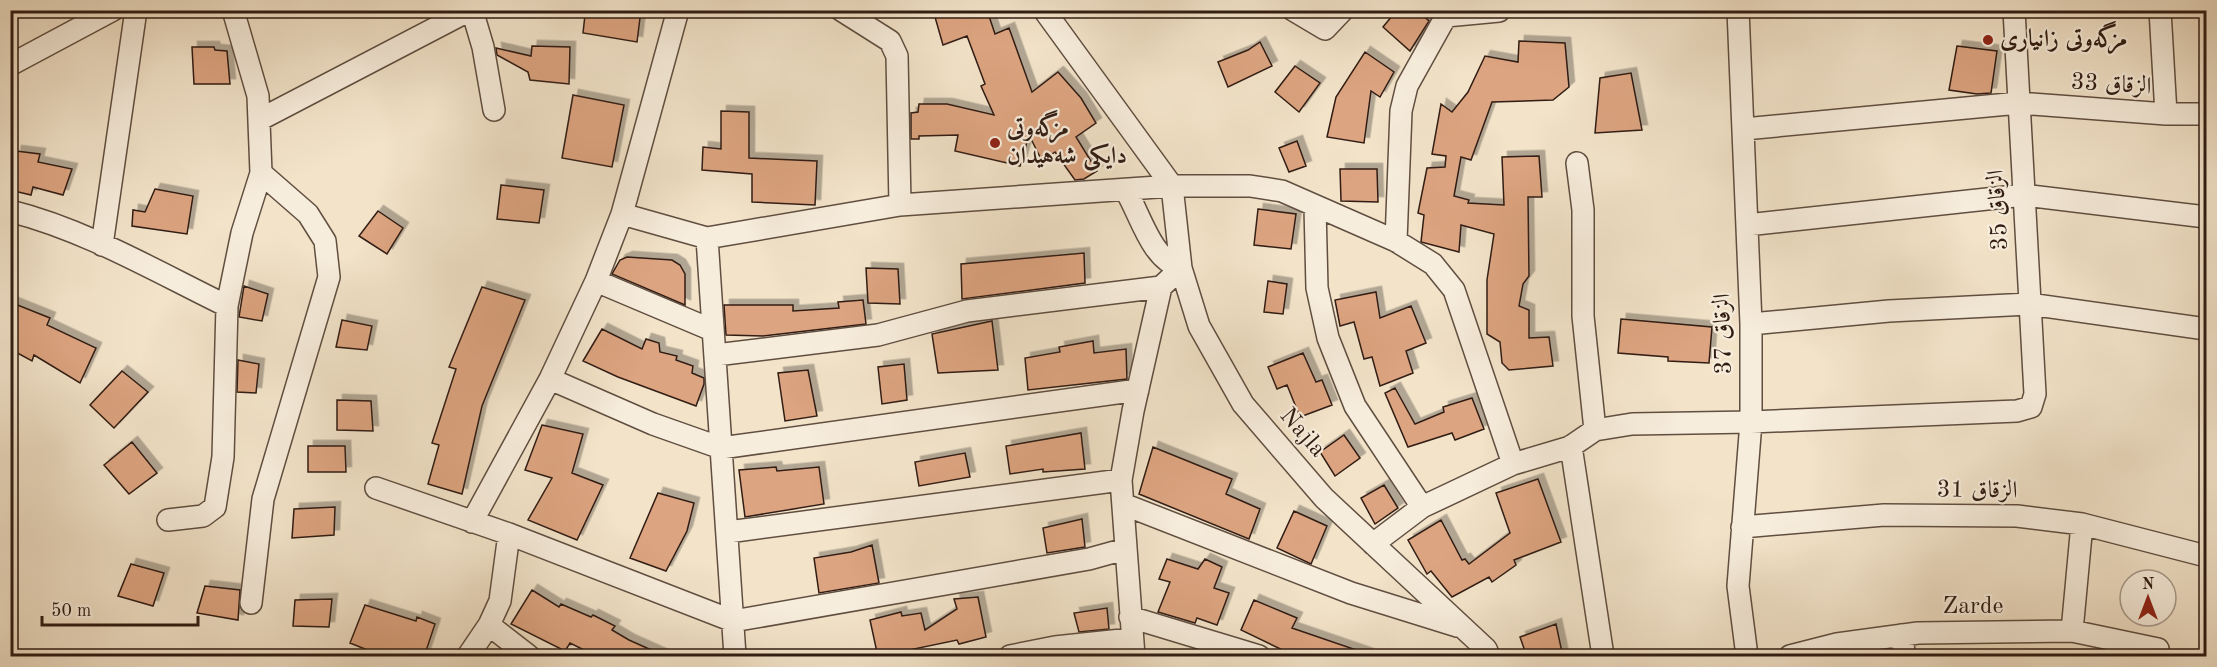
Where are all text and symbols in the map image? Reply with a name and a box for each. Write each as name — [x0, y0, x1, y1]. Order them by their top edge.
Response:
place label: مزگەوتی زانیاری — [2000, 20, 2127, 55]
marker: مزگەوتی زانیاری — [1981, 33, 1995, 47]
street label: الزقاق 33 — [2070, 69, 2152, 100]
place label: مزگەوتی دایکی شەهیدان — [1006, 109, 1127, 171]
marker: مزگەوتی دایکی شەهیدان — [988, 136, 1002, 150]
street label: الزقاق 35 — [1984, 169, 2013, 251]
street label: الزقاق 37 — [1710, 293, 1737, 375]
street label: Najla — [1274, 404, 1330, 462]
street label: الزقاق 31 — [1936, 477, 2018, 504]
north arrow — [2118, 568, 2178, 628]
text: N — [2142, 577, 2155, 593]
scale bar — [42, 589, 198, 627]
street label: Zarde — [1943, 595, 2003, 619]
text: 50 m — [51, 602, 91, 620]

